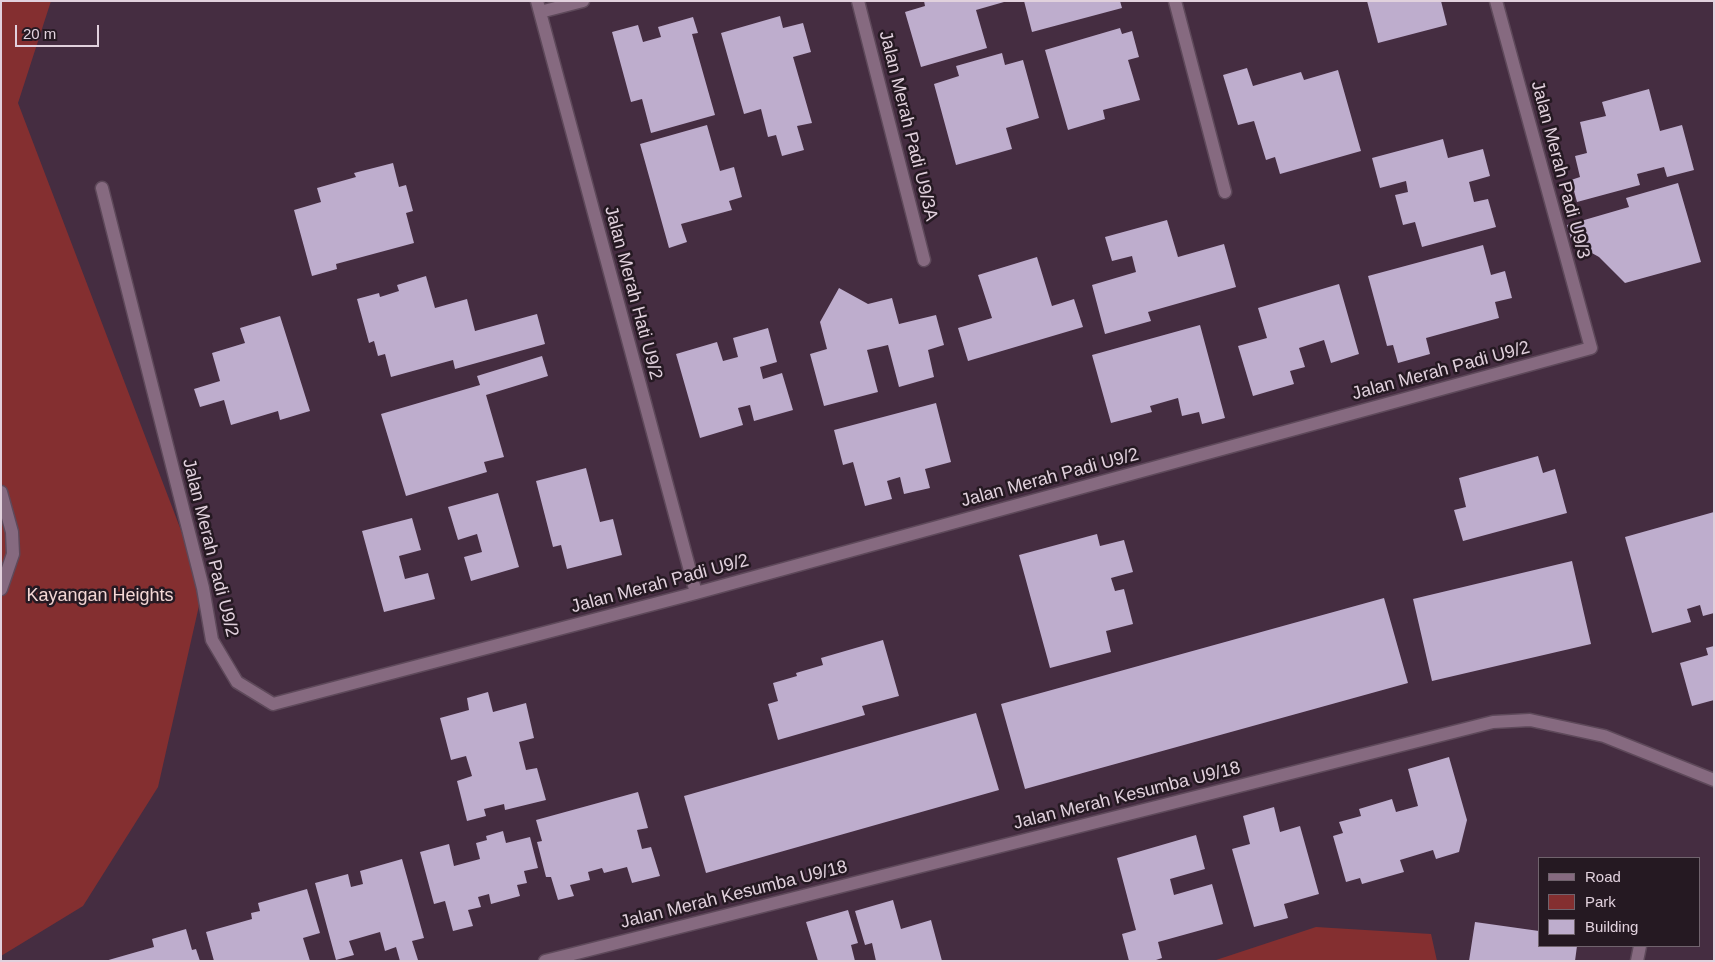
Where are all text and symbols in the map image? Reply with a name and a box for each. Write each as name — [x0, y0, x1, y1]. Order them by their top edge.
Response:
scale bar — [18, 15, 101, 47]
text: 20 m — [23, 25, 56, 42]
street label: Jalan Merah Padi U9/3A — [874, 29, 942, 223]
street label: Jalan Merah Padi U9/3 — [1526, 79, 1594, 261]
street label: Jalan Merah Hati U9/2 — [599, 204, 667, 382]
street label: Jalan Merah Padi U9/2 — [1350, 337, 1532, 405]
street label: Jalan Merah Padi U9/2 — [959, 444, 1141, 512]
street label: Jalan Merah Padi U9/2 — [177, 457, 243, 639]
street label: Jalan Merah Padi U9/2 — [569, 550, 751, 618]
park label: Kayangan Heights — [26, 585, 174, 607]
street label: Jalan Merah Kesumba U9/18 — [1011, 757, 1243, 835]
street label: Jalan Merah Kesumba U9/18 — [618, 856, 850, 934]
legend — [1538, 857, 1700, 947]
text: Road — [1585, 868, 1621, 885]
text: Park — [1585, 893, 1616, 910]
text: Building — [1585, 918, 1638, 935]

